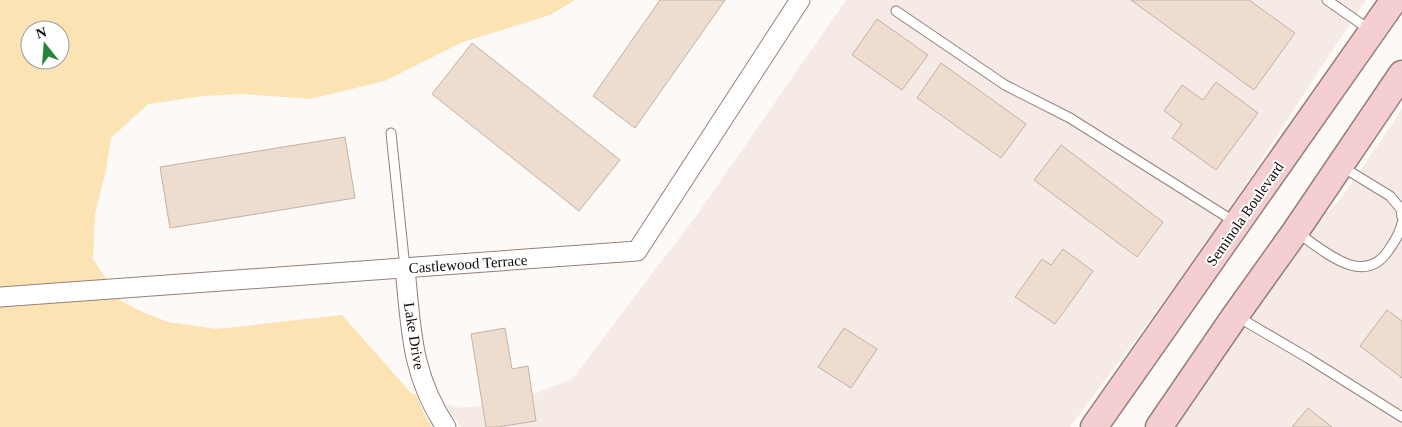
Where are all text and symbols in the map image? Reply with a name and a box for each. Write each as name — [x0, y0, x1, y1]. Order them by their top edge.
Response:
north arrow — [20, 20, 70, 70]
text: N — [34, 24, 48, 42]
street label: Seminola Boulevard — [1203, 159, 1287, 269]
street label: Castlewood Terrace — [408, 252, 528, 276]
street label: Lake Drive — [401, 301, 427, 371]

